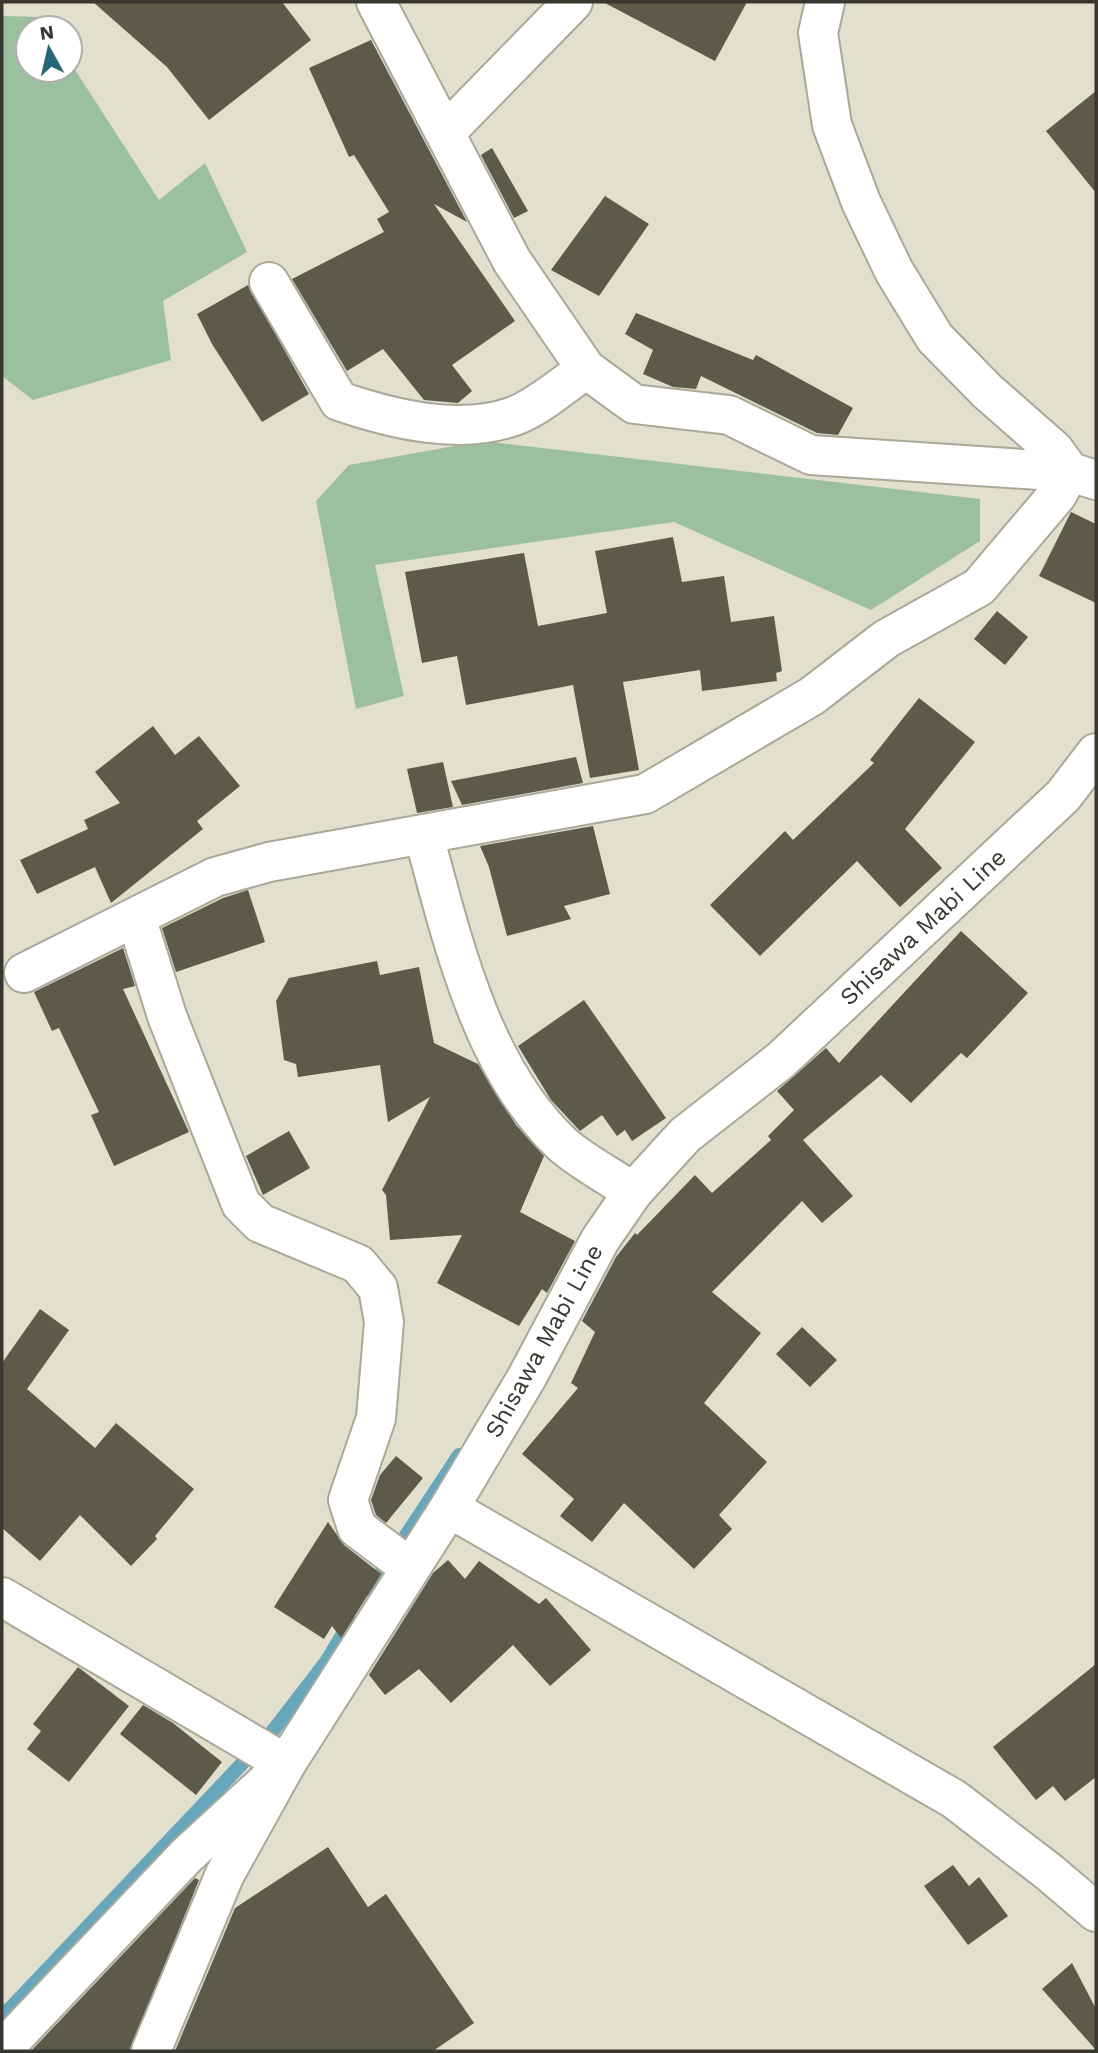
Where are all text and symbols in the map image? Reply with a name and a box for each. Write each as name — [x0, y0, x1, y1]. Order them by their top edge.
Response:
north arrow — [14, 14, 84, 84]
text: N — [38, 20, 55, 45]
street label: Shisawa Mabi Line — [834, 843, 1012, 1011]
street label: Shisawa Mabi Line — [479, 1239, 609, 1443]

